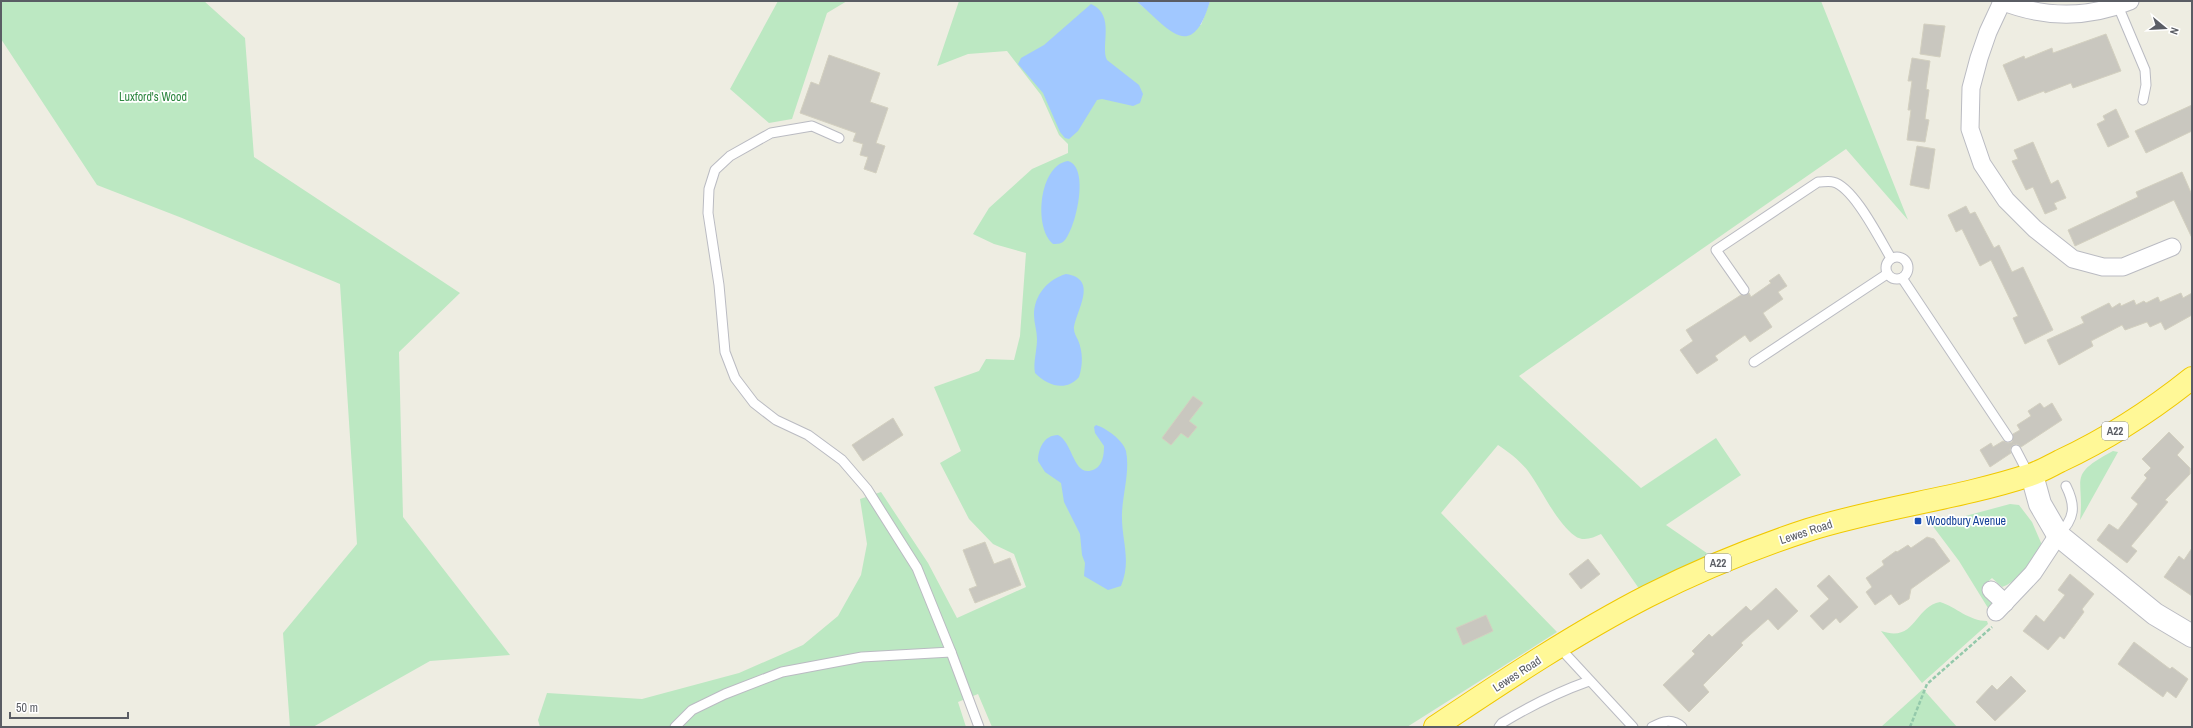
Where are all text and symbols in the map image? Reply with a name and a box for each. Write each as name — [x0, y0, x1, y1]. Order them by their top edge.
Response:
north arrow — [2145, 8, 2185, 48]
text: N — [2167, 26, 2182, 36]
park label: Luxford's Wood — [119, 89, 187, 105]
road number: A22 — [2102, 422, 2128, 440]
place label: Woodbury Avenue — [1926, 513, 2006, 529]
street label: Lewes Road — [1778, 516, 1834, 548]
marker: Woodbury Avenue — [1913, 516, 1923, 526]
road number: A22 — [1705, 554, 1731, 572]
street label: Lewes Road — [1490, 652, 1544, 696]
scale bar — [10, 694, 128, 720]
text: 50 m — [16, 700, 38, 716]

